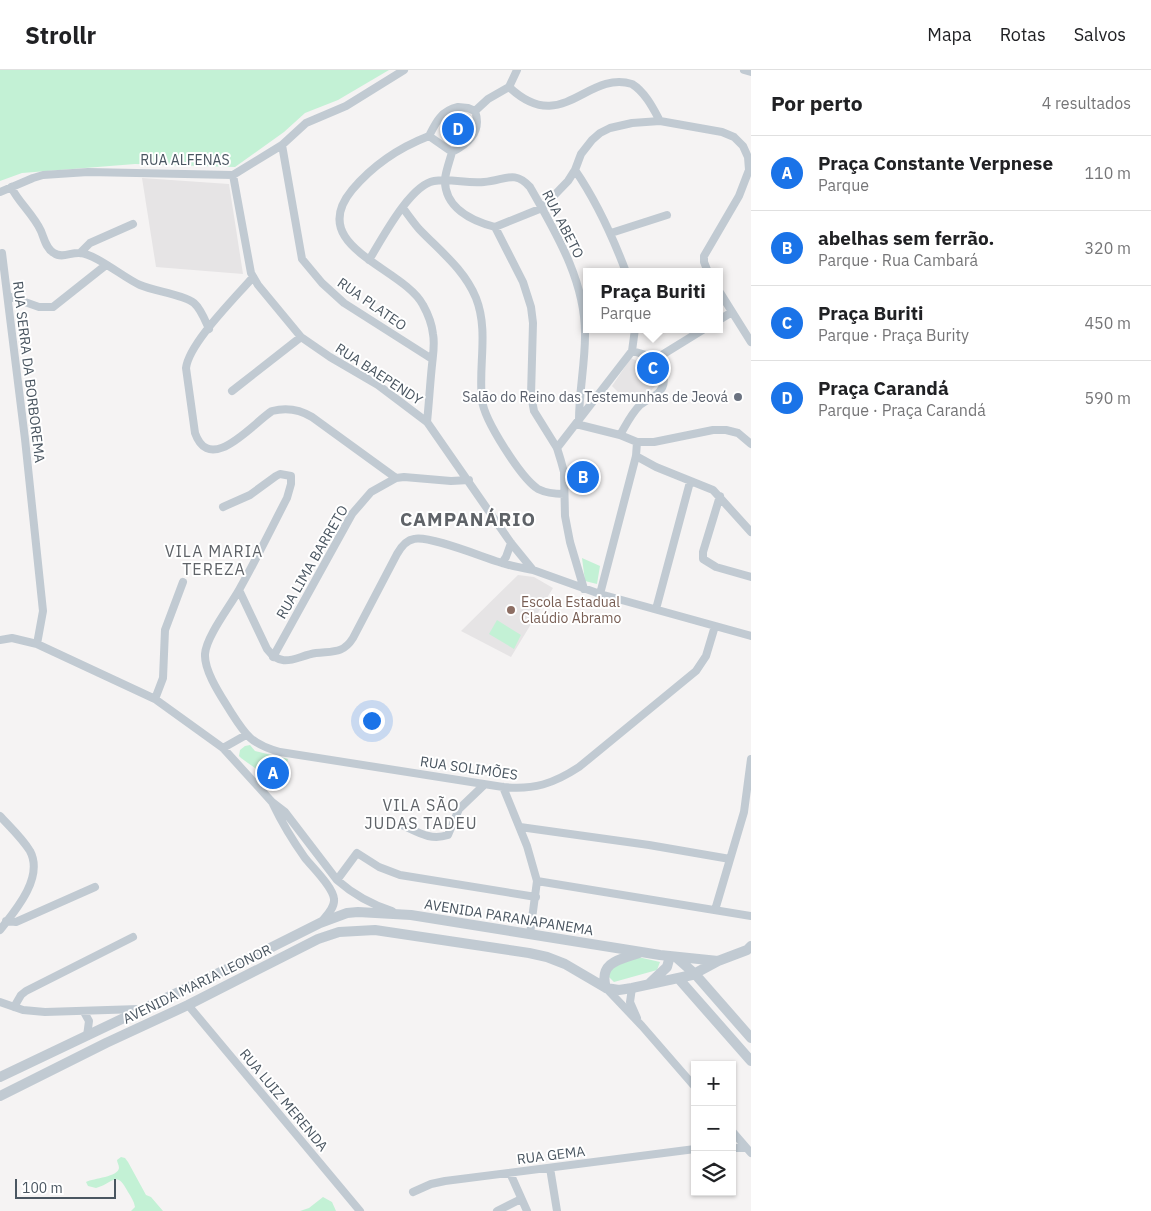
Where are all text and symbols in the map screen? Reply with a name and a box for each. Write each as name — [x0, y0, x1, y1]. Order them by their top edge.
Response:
text: Strollr — [25, 19, 96, 51]
text: Mapa — [927, 23, 972, 46]
text: Rotas — [1000, 23, 1046, 46]
text: Salvos — [1074, 23, 1126, 46]
text: Por perto — [771, 89, 863, 117]
text: 4 resultados — [1042, 93, 1131, 113]
pin: D — [442, 110, 474, 148]
street label: RUA ALFENAS — [140, 151, 230, 169]
text: Praça Constante Verpnese — [818, 151, 1053, 175]
text: A — [782, 163, 792, 183]
text: 110 m — [1084, 163, 1131, 183]
text: Parque — [818, 175, 869, 195]
street label: RUA ABETO — [538, 187, 588, 261]
text: abelhas sem ferrão. — [818, 226, 994, 250]
text: B — [782, 238, 792, 258]
text: 320 m — [1084, 238, 1131, 258]
text: Parque · Rua Cambará — [818, 250, 978, 270]
popup — [583, 268, 723, 333]
street label: RUA PLATEO — [334, 274, 410, 334]
text: Praça Buriti — [600, 279, 706, 303]
street label: RUA SERRA DA BORBOREMA — [9, 280, 49, 464]
text: Praça Buriti — [818, 301, 923, 325]
text: Parque — [600, 303, 651, 323]
text: C — [782, 313, 792, 333]
text: 450 m — [1084, 313, 1131, 333]
text: Parque · Praça Burity — [818, 325, 969, 345]
street label: RUA BAEPENDY — [332, 339, 427, 409]
pin: C — [637, 349, 669, 387]
text: Praça Carandá — [818, 376, 949, 400]
place label: Salão do Reino das Testemunhas de Jeová — [462, 388, 729, 406]
text: D — [781, 388, 793, 408]
text: 590 m — [1084, 388, 1131, 408]
marker: Salão do Reino das Testemunhas de Jeová — [732, 391, 744, 403]
text: Parque · Praça Carandá — [818, 400, 986, 420]
pin: B — [567, 458, 599, 496]
street label: RUA LIMA BARRETO — [272, 502, 352, 622]
district label: CAMPANÁRIO — [400, 507, 536, 531]
district label: VILA MARIA TEREZA — [165, 541, 263, 579]
place label: Escola Estadual Claúdio Abramo — [521, 593, 622, 627]
marker: Escola Estadual Claúdio Abramo — [505, 604, 517, 616]
your location — [359, 708, 385, 734]
street label: RUA SOLIMÕES — [419, 752, 519, 784]
pin: A — [257, 754, 289, 792]
district label: VILA SÃO JUDAS TADEU — [364, 795, 478, 833]
street label: AVENIDA PARANAPANEMA — [423, 895, 595, 939]
street label: AVENIDA MARIA LEONOR — [120, 940, 274, 1028]
street label: RUA LUIZ MERENDA — [236, 1045, 332, 1155]
map controls — [691, 1061, 736, 1196]
button: + — [691, 1061, 736, 1106]
button: − — [691, 1106, 736, 1151]
street label: RUA GEMA — [516, 1142, 586, 1168]
button: layers — [691, 1151, 736, 1196]
scale bar — [15, 1176, 116, 1199]
text: 100 m — [22, 1179, 63, 1197]

